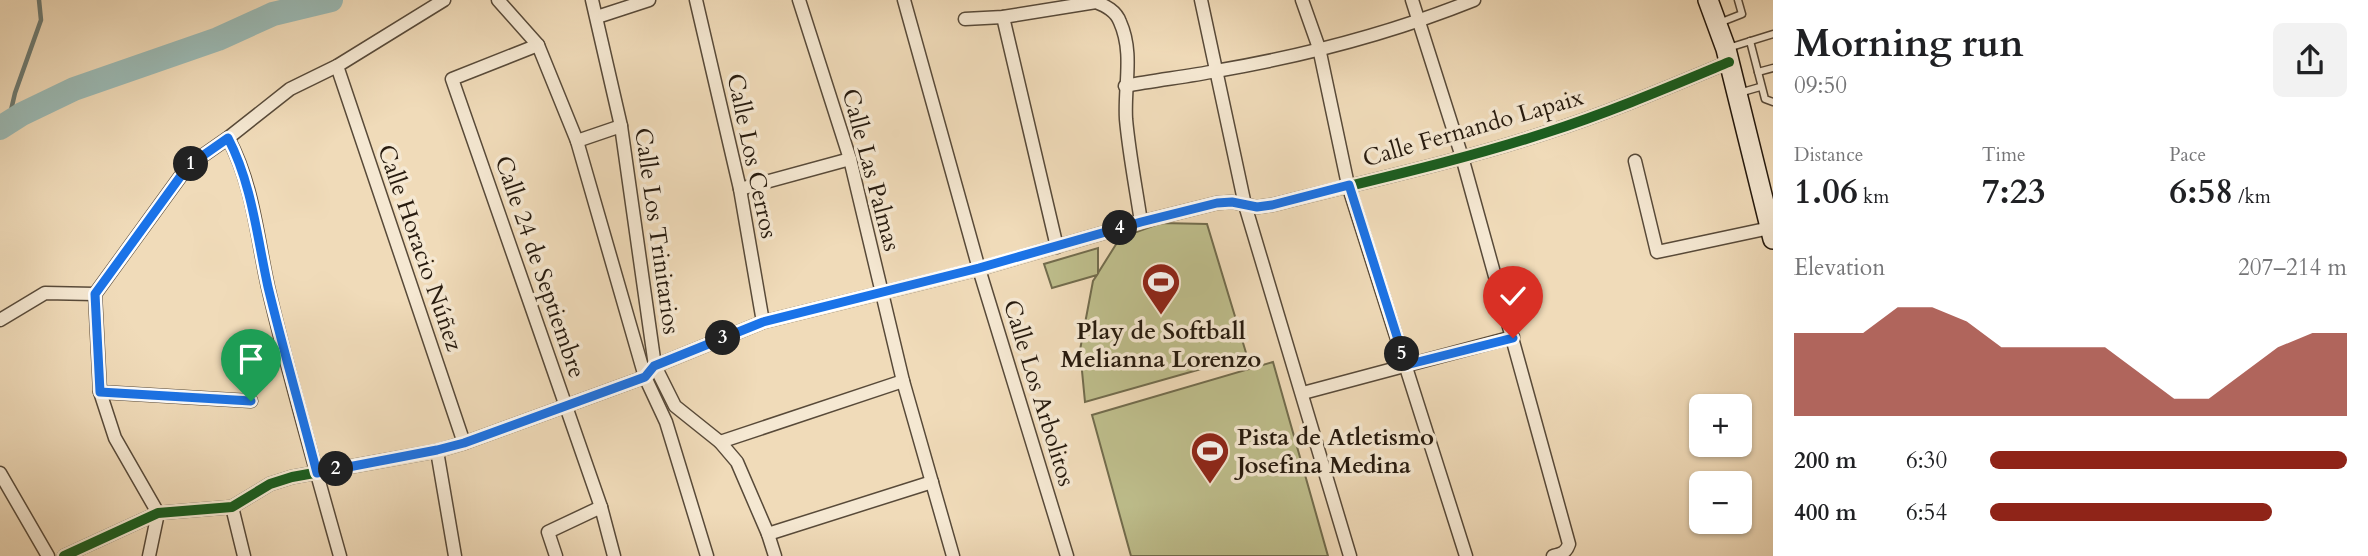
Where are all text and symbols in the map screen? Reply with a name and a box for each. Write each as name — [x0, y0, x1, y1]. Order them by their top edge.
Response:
text: Morning run — [1794, 18, 2024, 70]
button: share — [2273, 23, 2347, 97]
street label: Calle Los Cerros — [718, 70, 786, 242]
text: 09:50 — [1794, 70, 1847, 101]
street label: Calle Fernando Lapaix — [1359, 81, 1587, 175]
street label: Calle Las Palmas — [833, 85, 909, 255]
street label: Calle Los Trinitarios — [626, 126, 688, 336]
street label: Calle Horacio Núñez — [369, 140, 471, 356]
text: Distance — [1794, 142, 1863, 168]
text: Time — [1982, 142, 2026, 168]
text: Pace — [2169, 142, 2206, 168]
pin: 1 — [174, 146, 208, 182]
text: 1 — [186, 150, 195, 176]
street label: Calle 24 de Septiembre — [486, 151, 594, 383]
text: 1.06 — [1794, 168, 1858, 216]
text: 7:23 — [1982, 168, 2046, 216]
text: 6:58 — [2169, 168, 2233, 216]
text: km — [1858, 184, 1889, 210]
text: /km — [2233, 184, 2271, 210]
pin: 4 — [1102, 210, 1138, 246]
text: 4 — [1115, 214, 1124, 240]
text: Elevation — [1794, 252, 1885, 283]
text: 207–214 m — [2238, 252, 2347, 283]
sports icon: Play de Softball Melianna Lorenzo — [1140, 261, 1182, 316]
pin — [1483, 266, 1543, 338]
icon: check — [1494, 277, 1532, 315]
street label: Calle Los Arbolitos — [995, 296, 1083, 490]
place label: Play de Softball Melianna Lorenzo — [1061, 315, 1261, 376]
pin: 3 — [706, 320, 740, 356]
text: 3 — [718, 324, 727, 350]
pin — [221, 329, 281, 401]
pin: 5 — [1384, 336, 1420, 372]
icon: arrive — [232, 340, 270, 378]
text: 5 — [1397, 340, 1406, 366]
map controls — [1689, 394, 1752, 534]
button: + — [1689, 394, 1752, 457]
place label: Pista de Atletismo Josefina Medina — [1234, 421, 1434, 482]
sports icon: Pista de Atletismo Josefina Medina — [1189, 430, 1231, 485]
text: 200 m — [1794, 445, 1857, 476]
text: 6:30 — [1906, 445, 1947, 476]
pin: 2 — [318, 452, 354, 486]
text: 2 — [331, 455, 340, 481]
button: − — [1689, 471, 1752, 534]
text: 400 m — [1794, 497, 1857, 528]
text: 6:54 — [1906, 497, 1947, 528]

